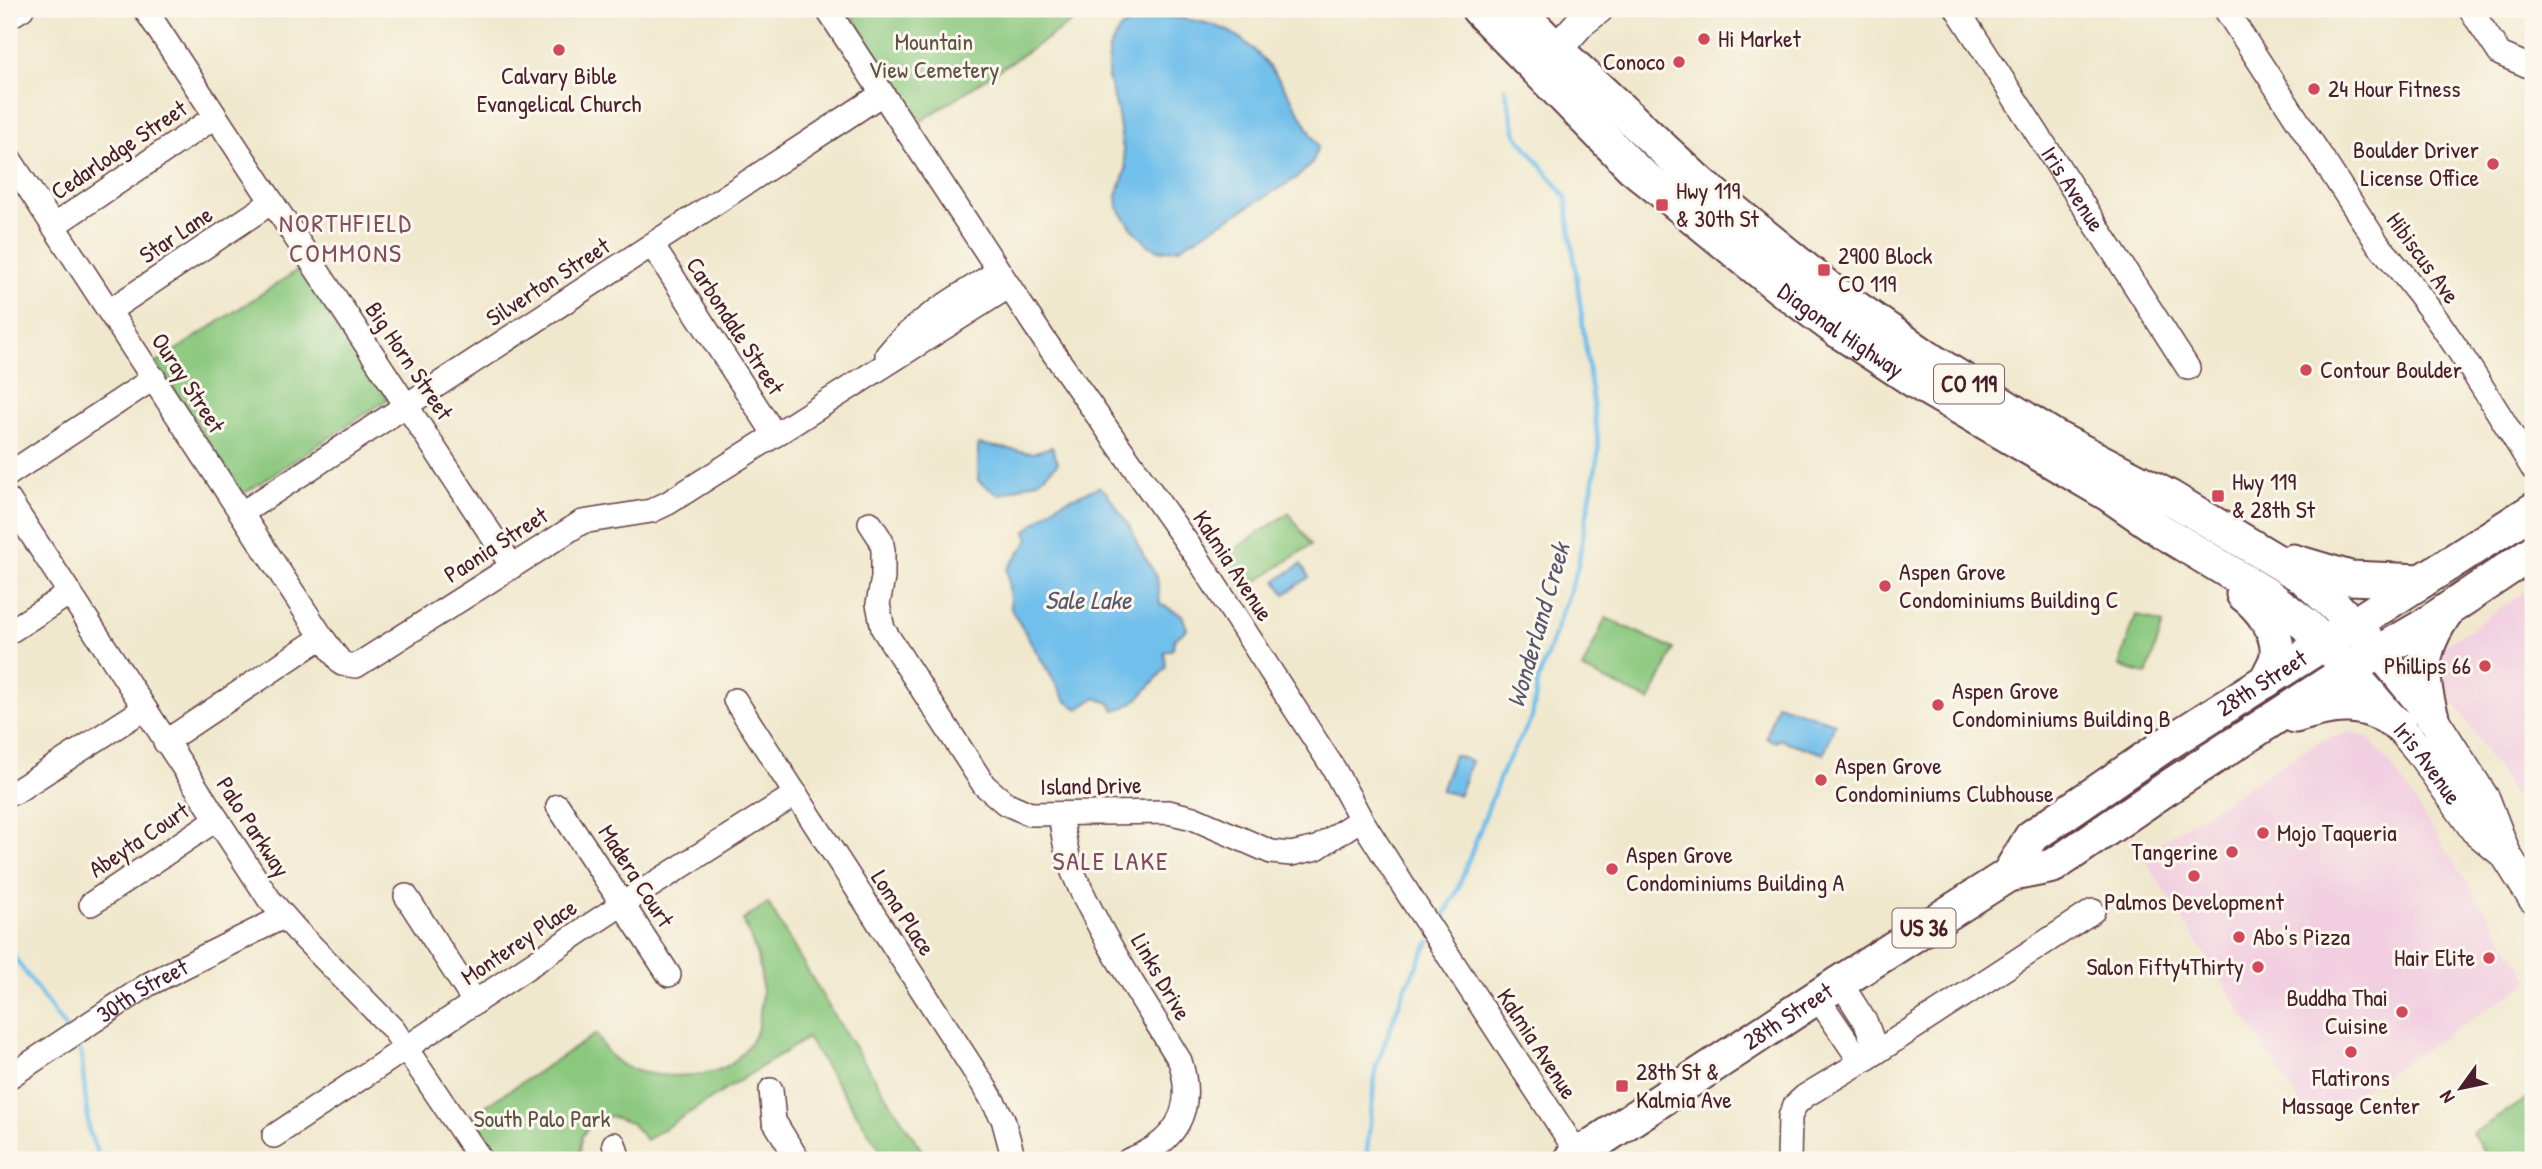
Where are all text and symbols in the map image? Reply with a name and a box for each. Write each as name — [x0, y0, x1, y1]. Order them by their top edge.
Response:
place label: Hi Market — [1718, 22, 1802, 54]
park label: Mountain View Cemetery — [869, 25, 999, 85]
marker: Hi Market — [1696, 31, 1712, 47]
marker: Calvary Bible Evangelical Church — [551, 42, 567, 58]
place label: Conoco — [1603, 45, 1665, 77]
marker: Conoco — [1671, 54, 1687, 70]
place label: Calvary Bible Evangelical Church — [477, 59, 641, 119]
place label: 24 Hour Fitness — [2328, 72, 2461, 104]
marker: 24 Hour Fitness — [2306, 81, 2322, 97]
street label: Cedarlodge Street — [44, 91, 193, 207]
place label: Boulder Driver License Office — [2353, 133, 2479, 193]
street label: Iris Avenue — [2034, 139, 2113, 238]
marker: Boulder Driver License Office — [2485, 156, 2501, 172]
place label: Hwy 119 & 30th St — [1676, 174, 1760, 234]
marker: Hwy 119 & 30th St — [1654, 197, 1670, 213]
street label: Star Lane — [132, 198, 219, 270]
district label: NORTHFIELD COMMONS — [279, 205, 413, 270]
street label: Hibiscus Ave — [2380, 205, 2468, 310]
street label: Silverton Street — [479, 229, 616, 333]
place label: 2900 Block CO 119 — [1838, 239, 1933, 299]
street label: Carbondale Street — [679, 250, 793, 401]
marker: 2900 Block CO 119 — [1816, 262, 1832, 278]
street label: Diagonal Highway — [1772, 275, 1911, 385]
street label: Big Horn Street — [359, 295, 462, 426]
street label: Ouray Street — [145, 326, 233, 439]
place label: Contour Boulder — [2320, 353, 2462, 385]
marker: Contour Boulder — [2298, 362, 2314, 378]
road number: CO 119 — [1934, 364, 2004, 404]
place label: Hwy 119 & 28th St — [2232, 465, 2316, 525]
marker: Hwy 119 & 28th St — [2210, 488, 2226, 504]
street label: Paonia Street — [437, 498, 554, 590]
street label: Kalmia Avenue — [1186, 504, 1282, 627]
water label: Wonderland Creek — [1497, 536, 1578, 711]
place label: Aspen Grove Condominiums Building C — [1899, 555, 2119, 615]
marker: Aspen Grove Condominiums Building C — [1877, 578, 1893, 594]
water label: Sale Lake — [1045, 582, 1133, 617]
street label: 28th Street — [2210, 641, 2313, 723]
place label: Phillips 66 — [2384, 649, 2471, 681]
marker: Phillips 66 — [2477, 658, 2493, 674]
place label: Aspen Grove Condominiums Building B — [1952, 674, 2171, 734]
marker: Aspen Grove Condominiums Building B — [1930, 697, 1946, 713]
street label: Iris Avenue — [2387, 714, 2470, 811]
place label: Aspen Grove Condominiums Clubhouse — [1835, 749, 2054, 809]
street label: Island Drive — [1040, 768, 1142, 802]
street label: Palo Parkway — [210, 770, 298, 883]
marker: Aspen Grove Condominiums Clubhouse — [1813, 772, 1829, 788]
street label: Abeyta Court — [82, 794, 195, 884]
place label: Mojo Taqueria — [2277, 816, 2397, 848]
street label: Madera Court — [592, 818, 682, 934]
marker: Mojo Taqueria — [2255, 825, 2271, 841]
place label: Tangerine — [2131, 835, 2218, 867]
place label: Aspen Grove Condominiums Building A — [1626, 838, 1845, 898]
district label: SALE LAKE — [1052, 843, 1170, 878]
marker: Tangerine — [2224, 844, 2240, 860]
marker: Aspen Grove Condominiums Building A — [1604, 861, 1620, 877]
street label: Loma Place — [864, 863, 944, 962]
marker: Palmos Development — [2186, 868, 2202, 884]
place label: Palmos Development — [2104, 885, 2284, 917]
street label: Monterey Place — [454, 890, 583, 992]
road number: US 36 — [1892, 909, 1955, 948]
place label: Abo's Pizza — [2253, 920, 2350, 952]
street label: Links Drive — [1124, 927, 1200, 1026]
marker: Abo's Pizza — [2231, 929, 2247, 945]
place label: Hair Elite — [2394, 941, 2475, 973]
street label: 30th Street — [90, 950, 194, 1030]
place label: Salon Fifty4Thirty — [2086, 950, 2244, 982]
marker: Hair Elite — [2481, 950, 2497, 966]
marker: Salon Fifty4Thirty — [2250, 959, 2266, 975]
street label: 28th Street — [1736, 974, 1839, 1057]
place label: Buddha Thai Cuisine — [2286, 981, 2388, 1041]
street label: Kalmia Avenue — [1490, 982, 1586, 1105]
marker: Buddha Thai Cuisine — [2394, 1004, 2410, 1020]
marker: Flatirons Massage Center — [2343, 1044, 2359, 1060]
north arrow — [2426, 1054, 2496, 1124]
place label: 28th St & Kalmia Ave — [1636, 1055, 1732, 1115]
place label: Flatirons Massage Center — [2282, 1061, 2420, 1121]
marker: 28th St & Kalmia Ave — [1614, 1078, 1630, 1094]
text: N — [2433, 1086, 2460, 1109]
park label: South Palo Park — [474, 1102, 610, 1134]

